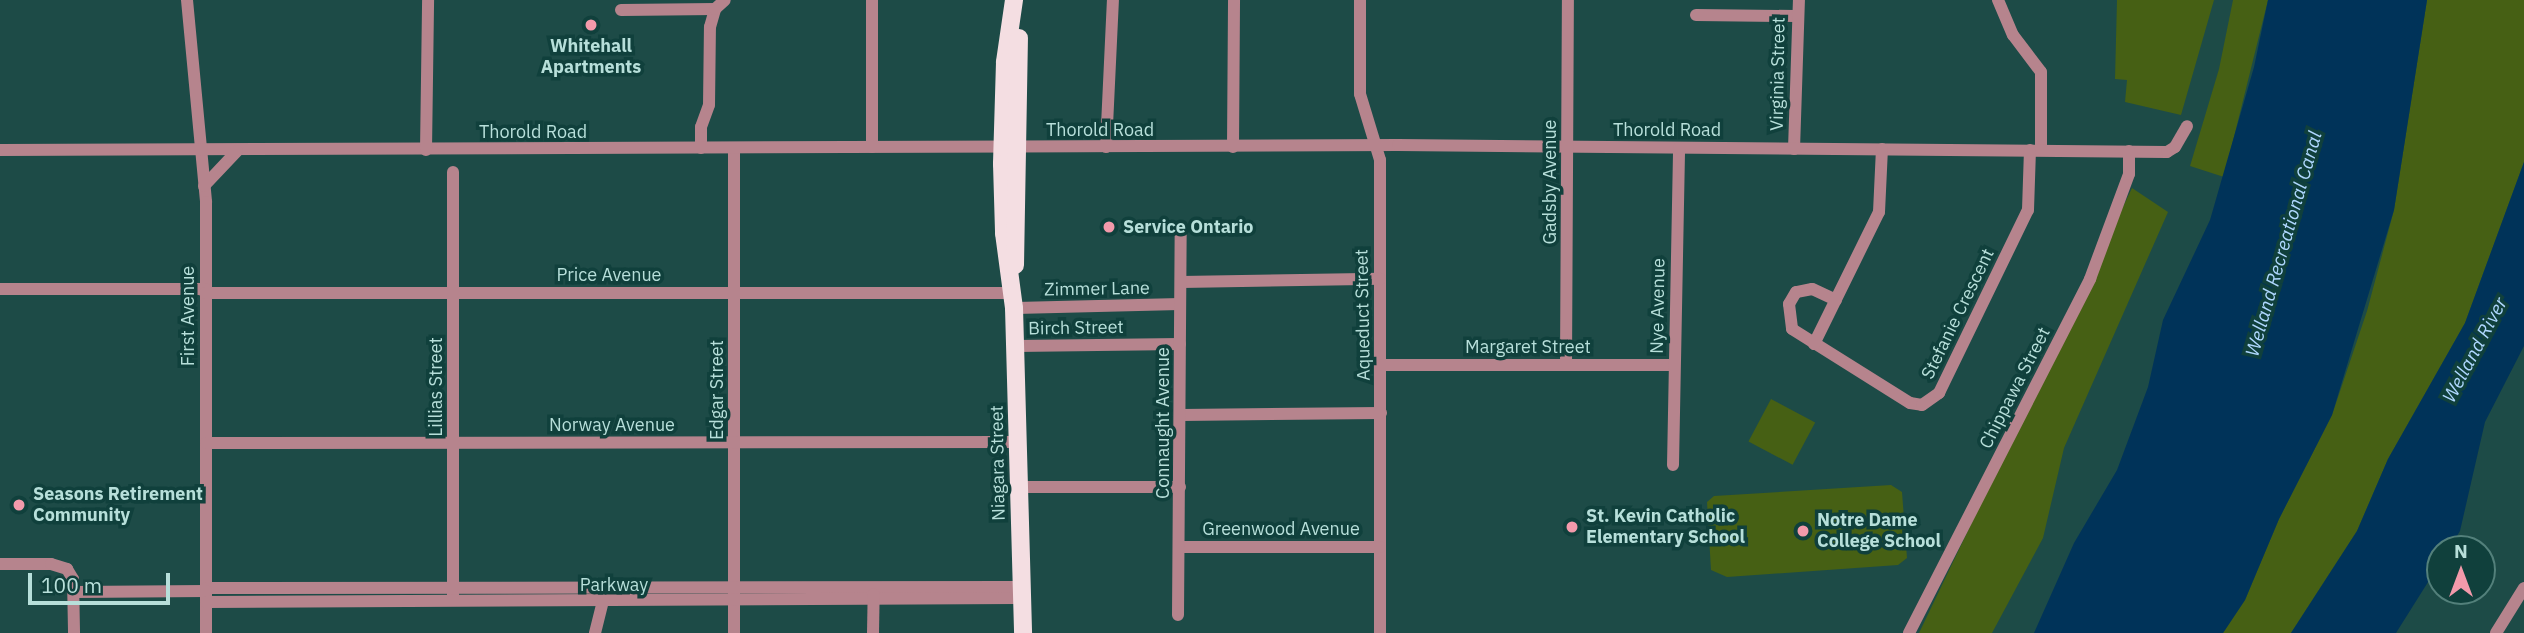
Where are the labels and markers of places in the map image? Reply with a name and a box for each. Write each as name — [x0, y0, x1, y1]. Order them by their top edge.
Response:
marker: Whitehall Apartments — [583, 17, 599, 33]
place label: Whitehall Apartments — [541, 36, 641, 78]
place label: Service Ontario — [1123, 216, 1253, 238]
marker: Service Ontario — [1101, 219, 1117, 235]
place label: Seasons Retirement Community — [33, 484, 203, 526]
marker: Seasons Retirement Community — [11, 497, 27, 513]
place label: St. Kevin Catholic Elementary School — [1586, 506, 1745, 548]
place label: Notre Dame College School — [1817, 510, 1941, 552]
marker: St. Kevin Catholic Elementary School — [1564, 519, 1580, 535]
marker: Notre Dame College School — [1795, 523, 1811, 539]

